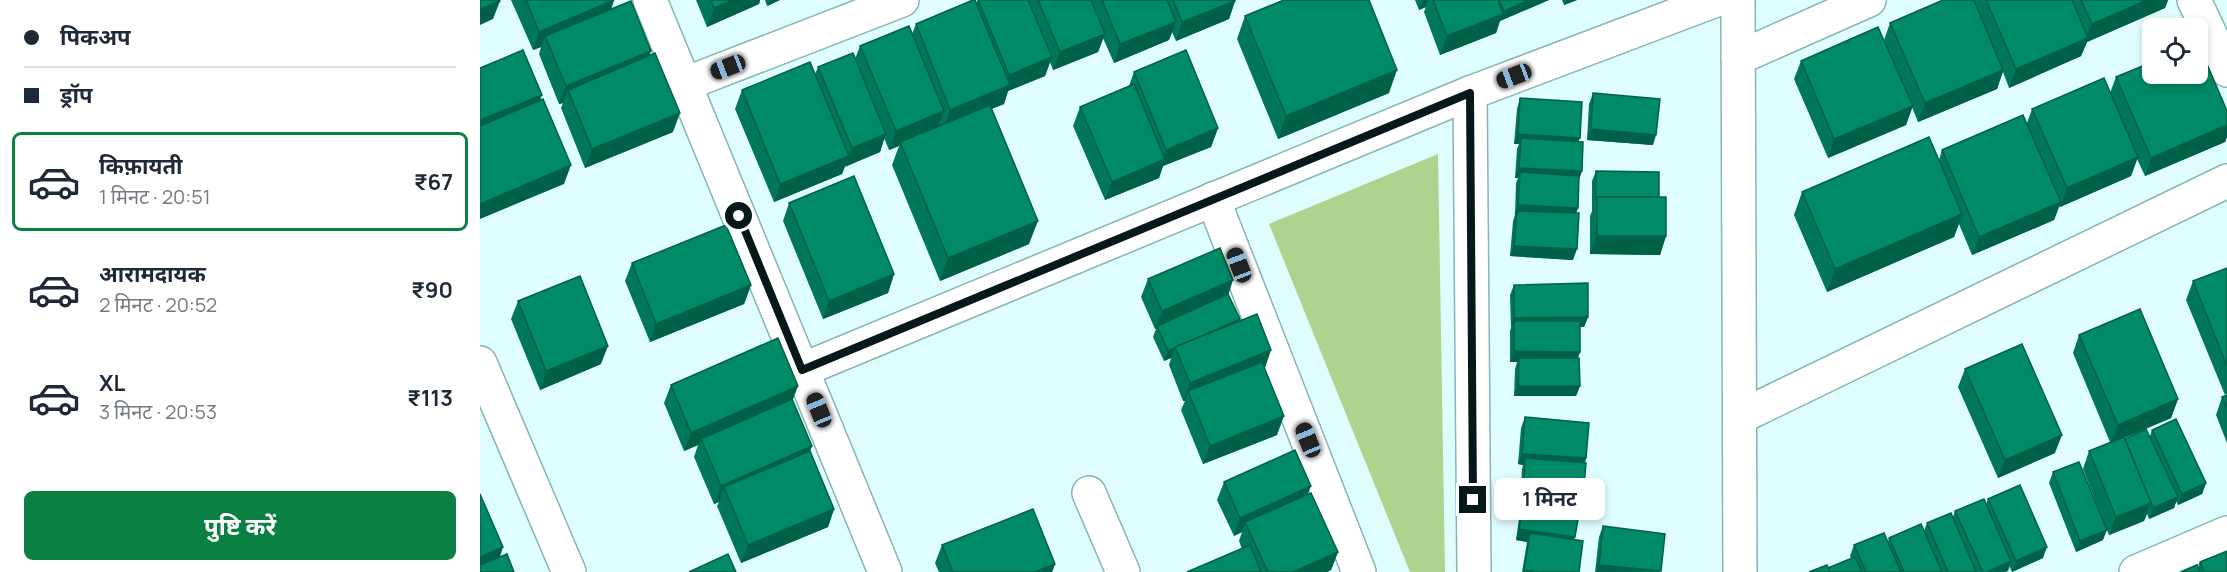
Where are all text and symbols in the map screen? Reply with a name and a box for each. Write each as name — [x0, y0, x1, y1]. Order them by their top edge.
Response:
map controls — [2142, 18, 2208, 84]
button: locate — [2142, 18, 2208, 84]
text: पिकअप — [60, 22, 131, 52]
car — [708, 52, 748, 82]
car — [1494, 61, 1534, 91]
text: ड्रॉप — [60, 80, 93, 110]
text: किफ़ायती — [99, 151, 183, 181]
icon: car — [27, 155, 81, 209]
text: ₹67 — [414, 167, 453, 197]
text: 1 मिनट · 20:51 — [99, 183, 211, 210]
route start — [725, 202, 752, 229]
car — [1224, 245, 1254, 285]
text: आरामदायक — [99, 259, 206, 289]
icon: car — [27, 263, 81, 317]
text: ₹90 — [411, 275, 453, 305]
text: 2 मिनट · 20:52 — [99, 291, 217, 318]
text: XL — [99, 368, 125, 398]
icon: car — [27, 371, 81, 425]
text: ₹113 — [407, 383, 453, 413]
car — [804, 390, 834, 430]
text: 3 मिनट · 20:53 — [99, 398, 217, 425]
car — [1293, 420, 1323, 460]
callout: 1 मिनट — [1494, 479, 1605, 521]
text: 1 मिनट — [1522, 485, 1577, 512]
route end — [1459, 486, 1486, 513]
button: पुष्टि करें — [24, 491, 456, 560]

